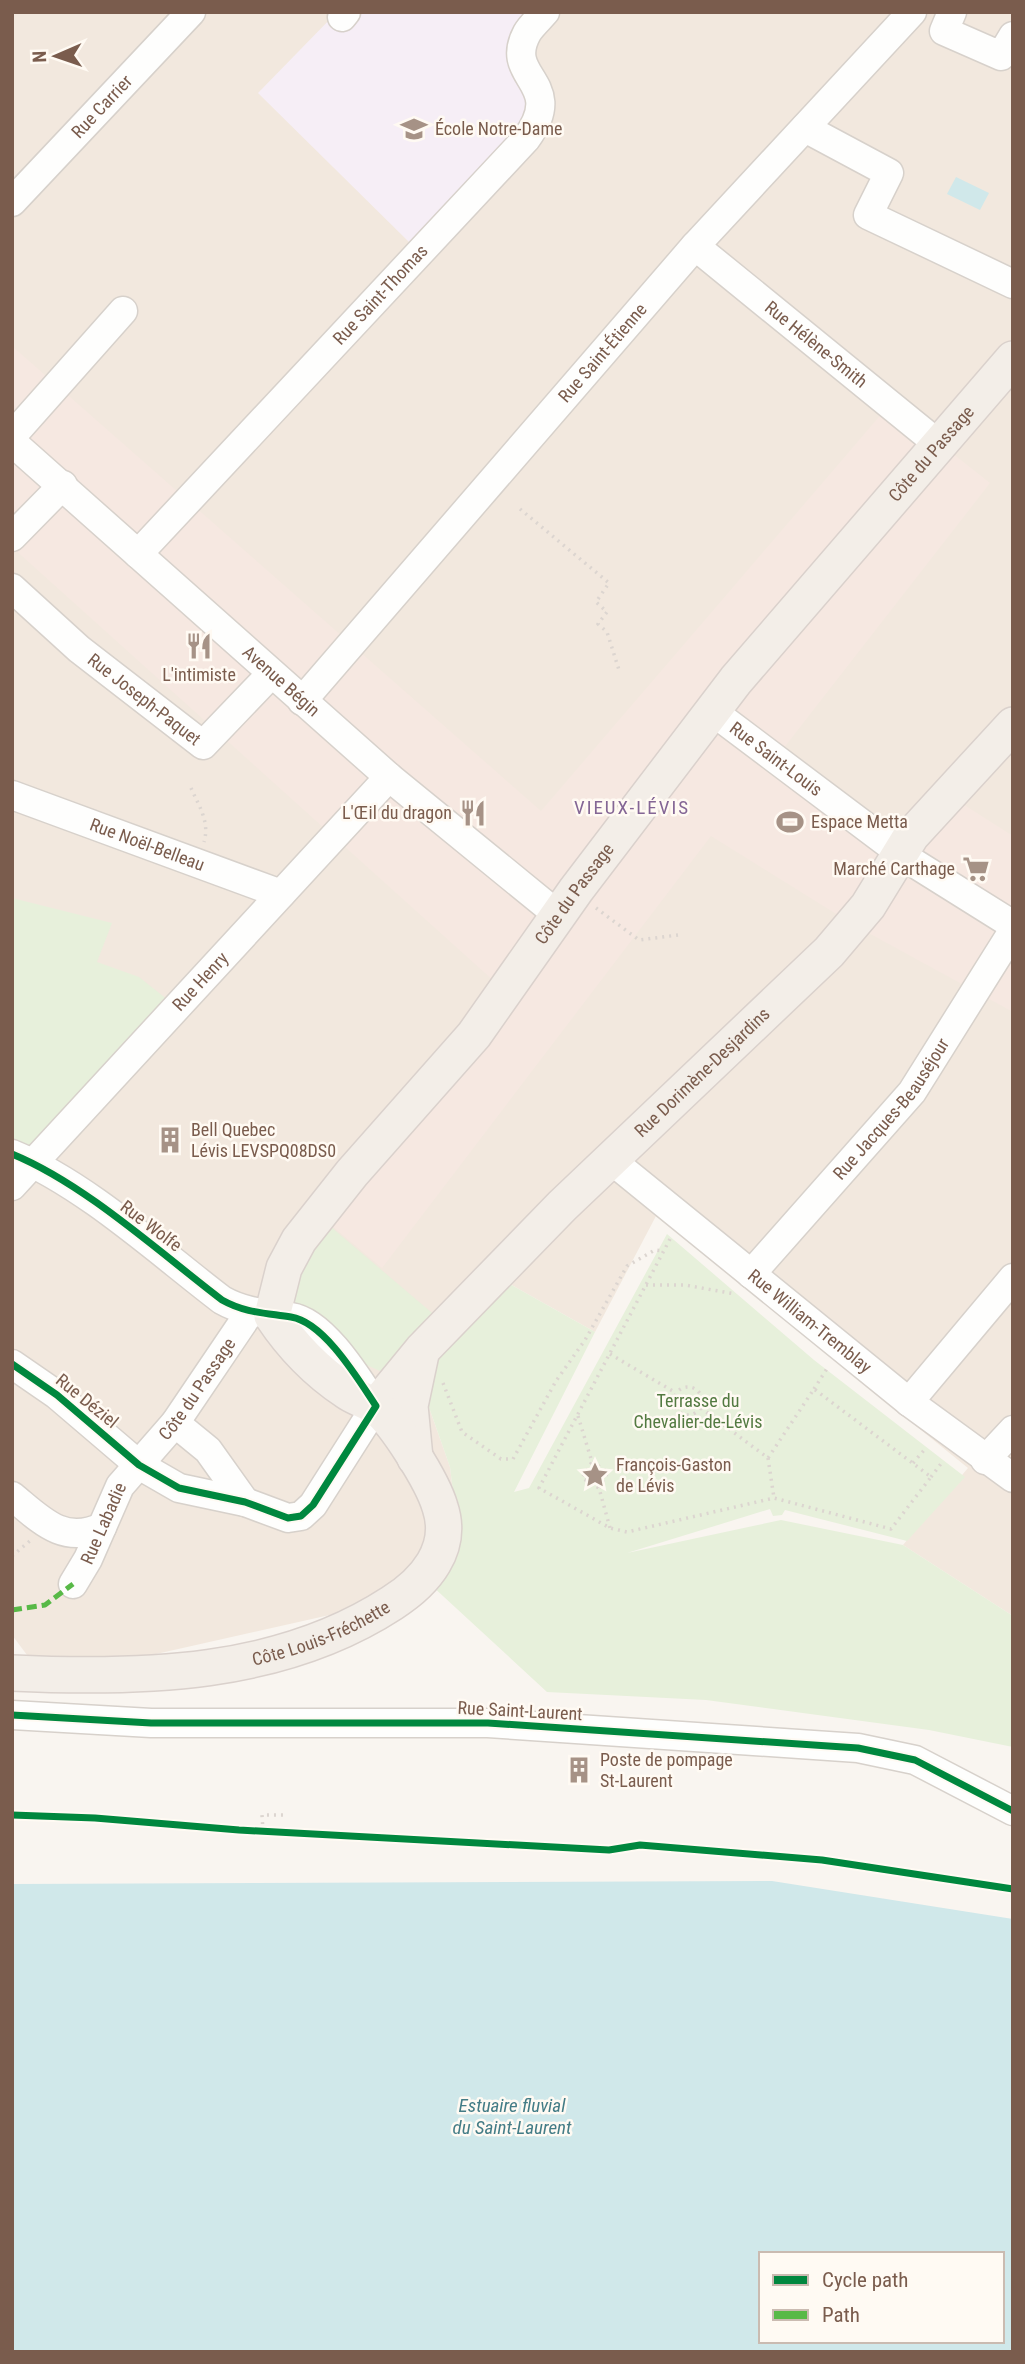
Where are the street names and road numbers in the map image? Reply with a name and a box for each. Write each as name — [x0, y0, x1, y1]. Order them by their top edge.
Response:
street label: Rue Carrier — [67, 70, 136, 142]
street label: Rue Saint-Thomas — [328, 240, 432, 349]
street label: Rue Hélène-Smith — [761, 296, 872, 392]
street label: Rue Saint-Étienne — [554, 299, 651, 406]
street label: Côte du Passage — [884, 401, 978, 506]
street label: Avenue Bégin — [239, 641, 324, 720]
street label: Rue Joseph-Paquet — [84, 649, 205, 749]
street label: Rue Saint-Louis — [726, 717, 827, 800]
street label: Rue Noël-Belleau — [87, 814, 207, 875]
street label: Côte du Passage — [530, 839, 618, 948]
street label: Rue Henry — [168, 947, 233, 1015]
street label: Rue Dorimène-Desjardins — [630, 1003, 774, 1141]
street label: Rue Jacques-Beauséjour — [829, 1034, 953, 1184]
street label: Rue Wolfe — [116, 1196, 186, 1255]
street label: Rue William-Tremblay — [744, 1265, 876, 1378]
street label: Côte du Passage — [154, 1334, 240, 1444]
street label: Rue Déziel — [52, 1369, 123, 1432]
street label: Rue Labadie — [76, 1479, 130, 1567]
street label: Côte Louis-Fréchette — [250, 1596, 394, 1670]
street label: Rue Saint-Laurent — [457, 1697, 583, 1724]

